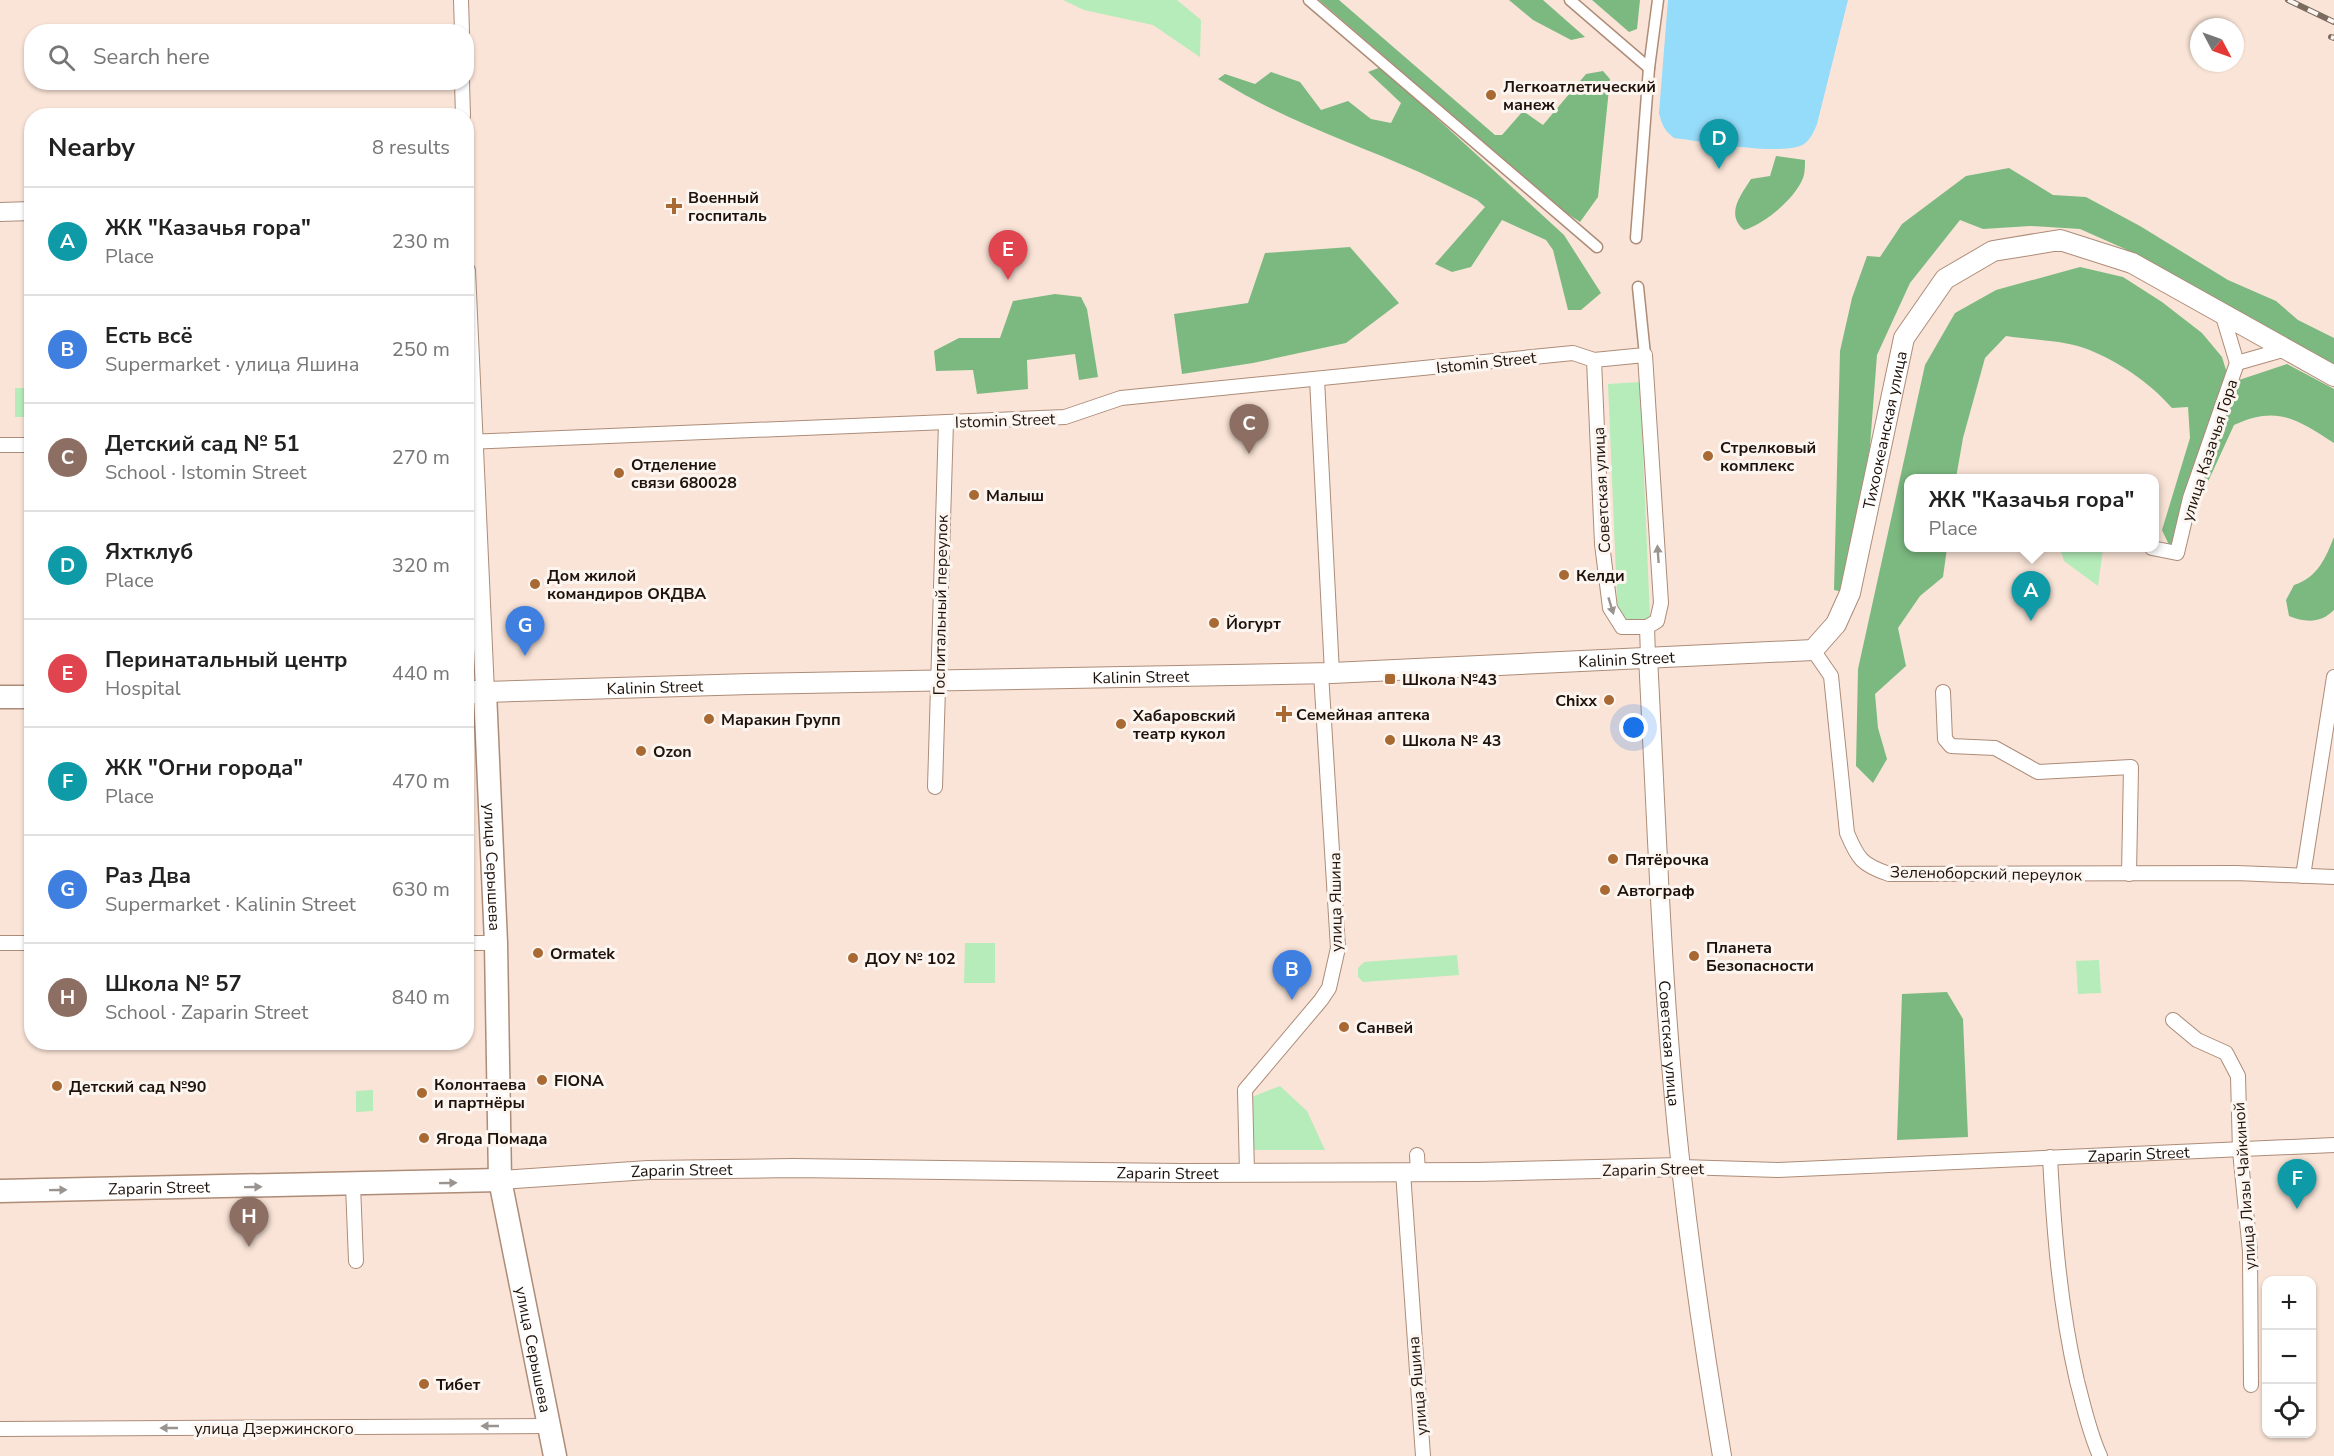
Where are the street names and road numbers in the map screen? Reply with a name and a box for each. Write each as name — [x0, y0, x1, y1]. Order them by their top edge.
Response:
street label: Istomin Street — [1435, 347, 1538, 379]
street label: Тихоокеанская улица — [1858, 349, 1913, 512]
street label: улица Казачья Гора — [2177, 376, 2243, 524]
street label: Istomin Street — [954, 408, 1056, 434]
street label: Советская улица — [1588, 426, 1616, 554]
street label: Госпитальный переулок — [928, 514, 954, 696]
street label: Kalinin Street — [1578, 647, 1676, 673]
street label: Kalinin Street — [1092, 666, 1190, 690]
street label: Kalinin Street — [606, 675, 704, 700]
street label: улица Серышева — [478, 802, 505, 931]
street label: улица Яшина — [1324, 852, 1348, 952]
street label: Зеленоборский переулок — [1890, 861, 2083, 887]
street label: Советская улица — [1653, 980, 1685, 1107]
street label: улица Лизы Чайкиной — [2228, 1101, 2262, 1271]
street label: Zaparin Street — [2087, 1141, 2190, 1168]
street label: Zaparin Street — [1602, 1158, 1705, 1182]
street label: Zaparin Street — [630, 1159, 733, 1183]
street label: Zaparin Street — [1116, 1162, 1219, 1185]
street label: Zaparin Street — [108, 1176, 211, 1201]
street label: улица Серышева — [509, 1285, 556, 1415]
street label: улица Яшина — [1403, 1335, 1433, 1436]
street label: улица Дзержинского — [194, 1418, 354, 1440]

